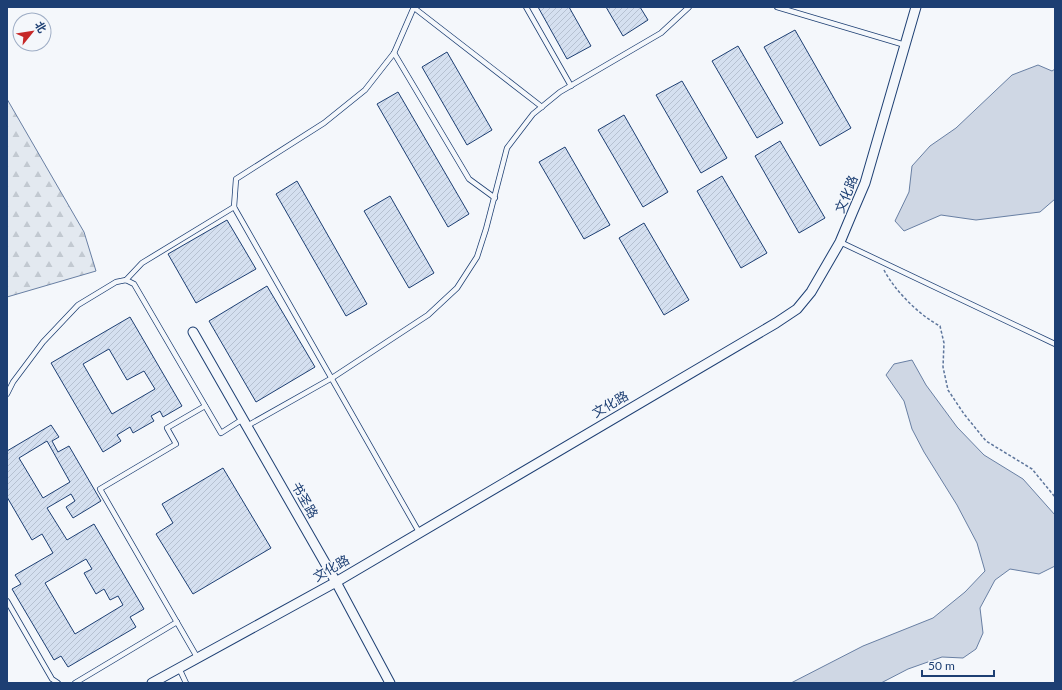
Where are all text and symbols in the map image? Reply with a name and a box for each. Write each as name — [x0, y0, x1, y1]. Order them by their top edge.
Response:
north arrow — [12, 12, 52, 52]
text: 北 — [33, 19, 49, 35]
street label: 文化路 — [831, 173, 861, 215]
street label: 文化路 — [589, 387, 631, 421]
street label: 书圣路 — [288, 479, 322, 521]
street label: 文化路 — [310, 551, 352, 585]
scale bar — [922, 652, 994, 678]
text: 50 m — [928, 658, 955, 673]

